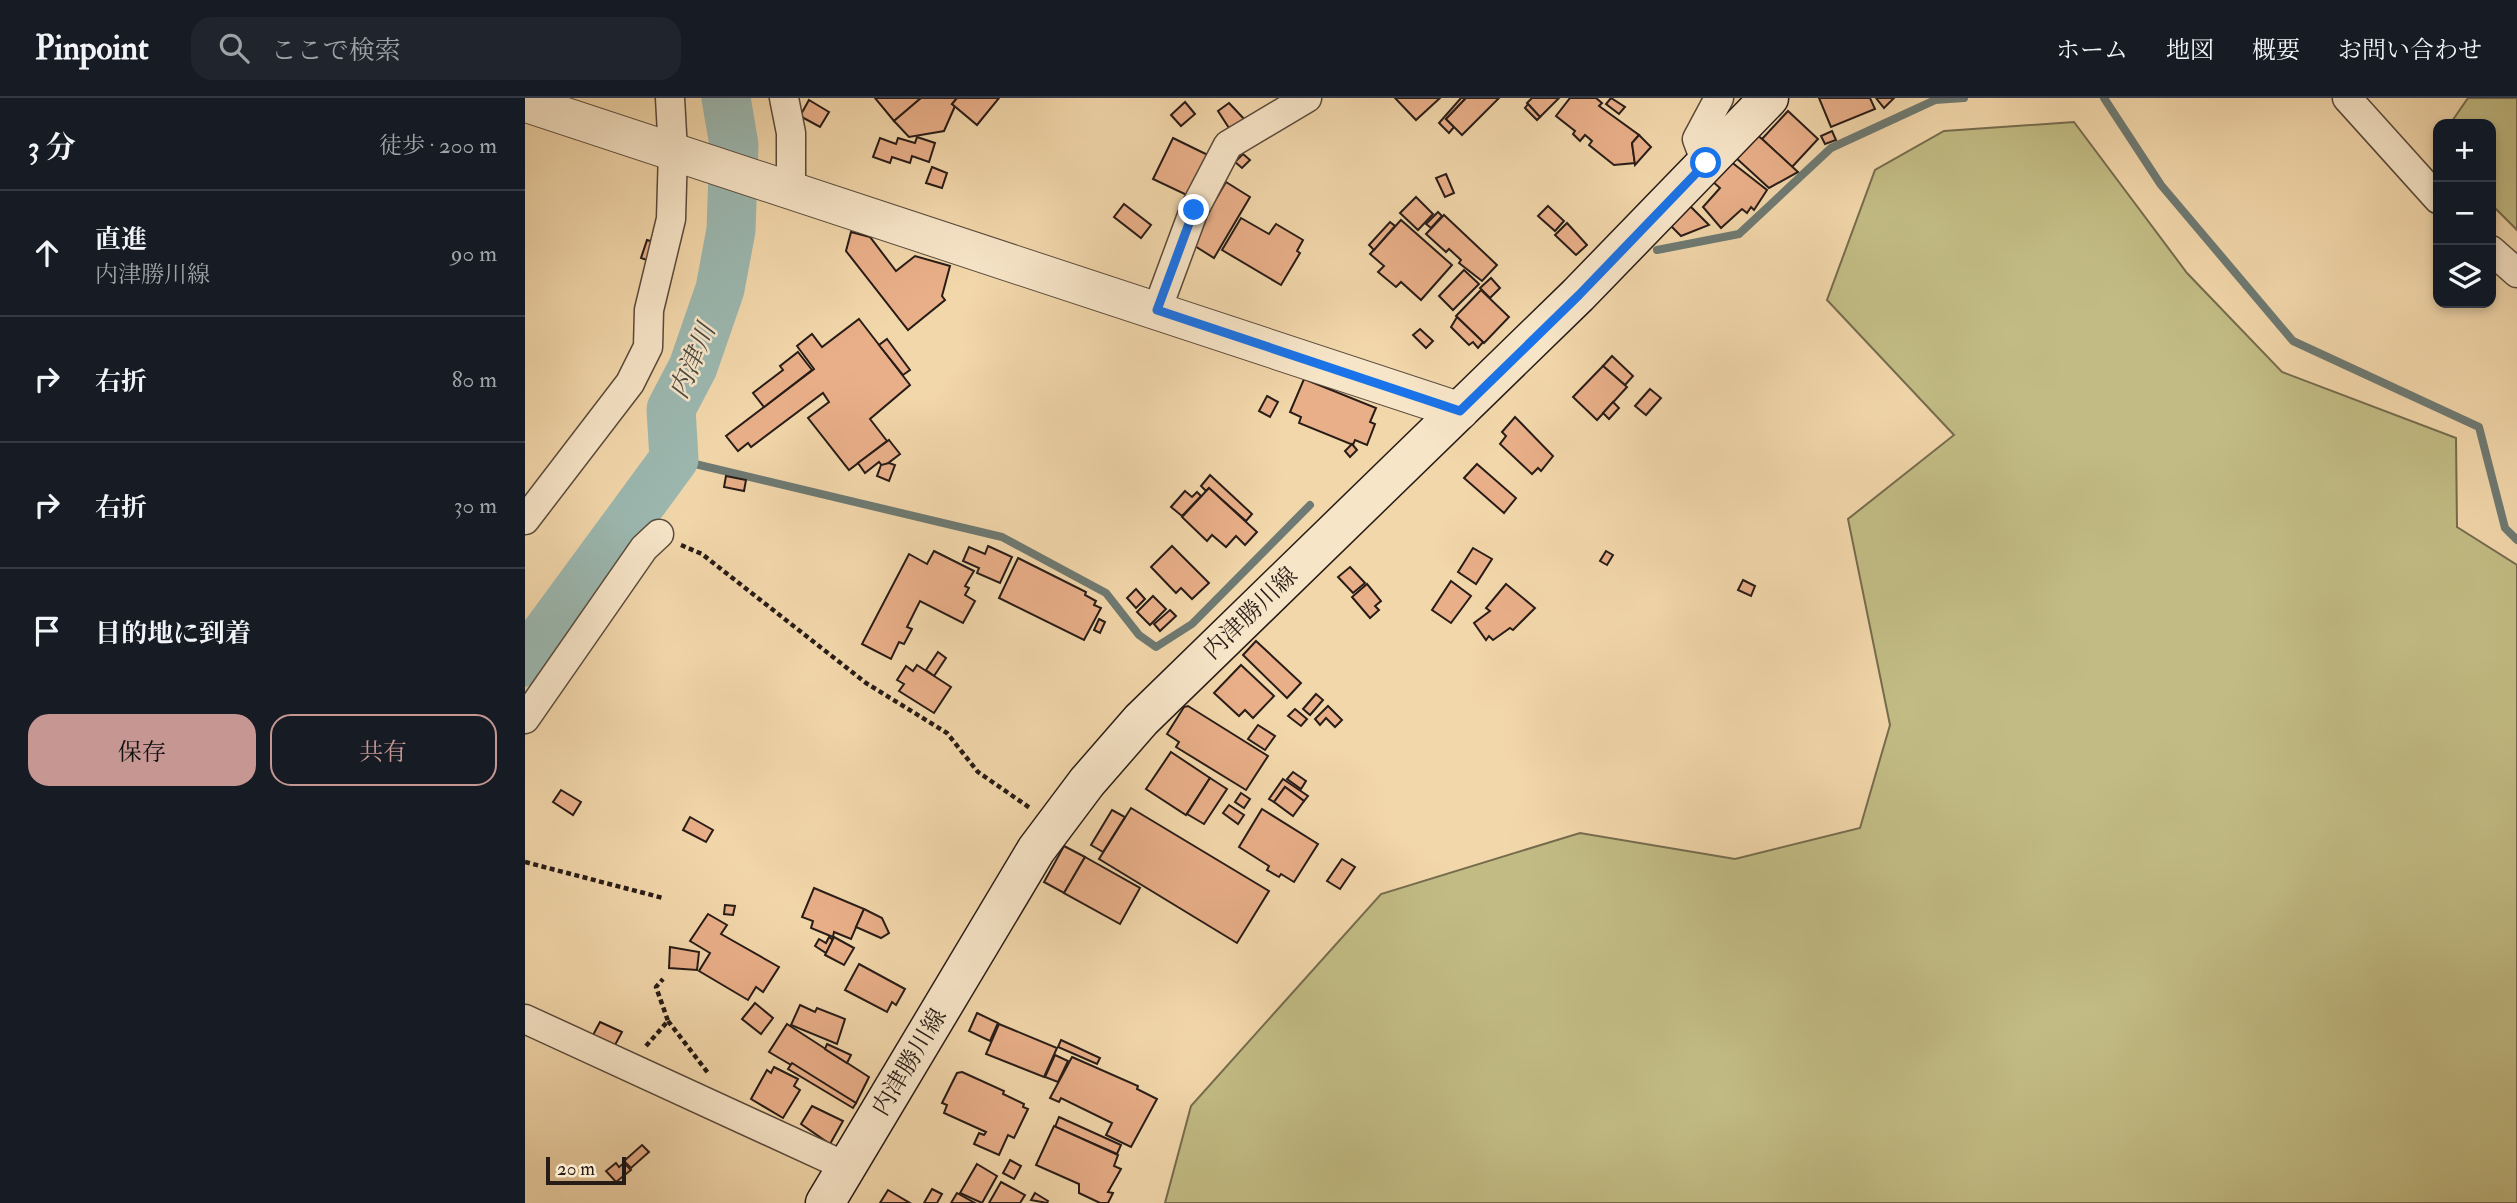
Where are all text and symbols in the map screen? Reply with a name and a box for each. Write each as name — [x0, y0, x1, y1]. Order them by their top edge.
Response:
search box — [191, 17, 681, 80]
text: Pinpoint — [35, 28, 149, 69]
icon: search — [215, 29, 253, 67]
text: ここで検索 — [271, 35, 401, 67]
text: ホーム — [2056, 35, 2128, 66]
text: 地図 — [2166, 35, 2214, 66]
text: 概要 — [2252, 35, 2300, 66]
text: お問い合わせ — [2338, 35, 2482, 66]
map controls — [2433, 119, 2496, 308]
button: + — [2433, 119, 2496, 182]
text: 3 分 — [28, 129, 76, 166]
text: 徒歩 · 200 m — [379, 131, 497, 160]
route start — [1690, 147, 1721, 178]
button: − — [2433, 182, 2496, 245]
route end — [1178, 194, 1209, 225]
text: 直進 — [95, 224, 147, 256]
icon: ahead — [28, 234, 66, 272]
text: 90 m — [451, 239, 497, 268]
button: layers — [2433, 245, 2496, 308]
text: 内津勝川線 — [95, 260, 210, 289]
water label: 内津川 — [663, 316, 724, 404]
icon: right — [28, 360, 66, 398]
text: 80 m — [452, 365, 497, 394]
text: 右折 — [95, 366, 147, 398]
icon: right — [28, 486, 66, 524]
text: 30 m — [454, 491, 497, 520]
text: 右折 — [95, 492, 147, 524]
street label: 内津勝川線 — [1196, 561, 1304, 666]
icon: arrive — [28, 612, 66, 650]
text: 目的地に到着 — [95, 618, 251, 650]
button: 保存 — [28, 714, 256, 786]
button: 共有 — [270, 714, 497, 786]
street label: 内津勝川線 — [865, 1003, 954, 1122]
scale bar — [546, 1154, 627, 1186]
text: 20 m — [557, 1157, 595, 1181]

